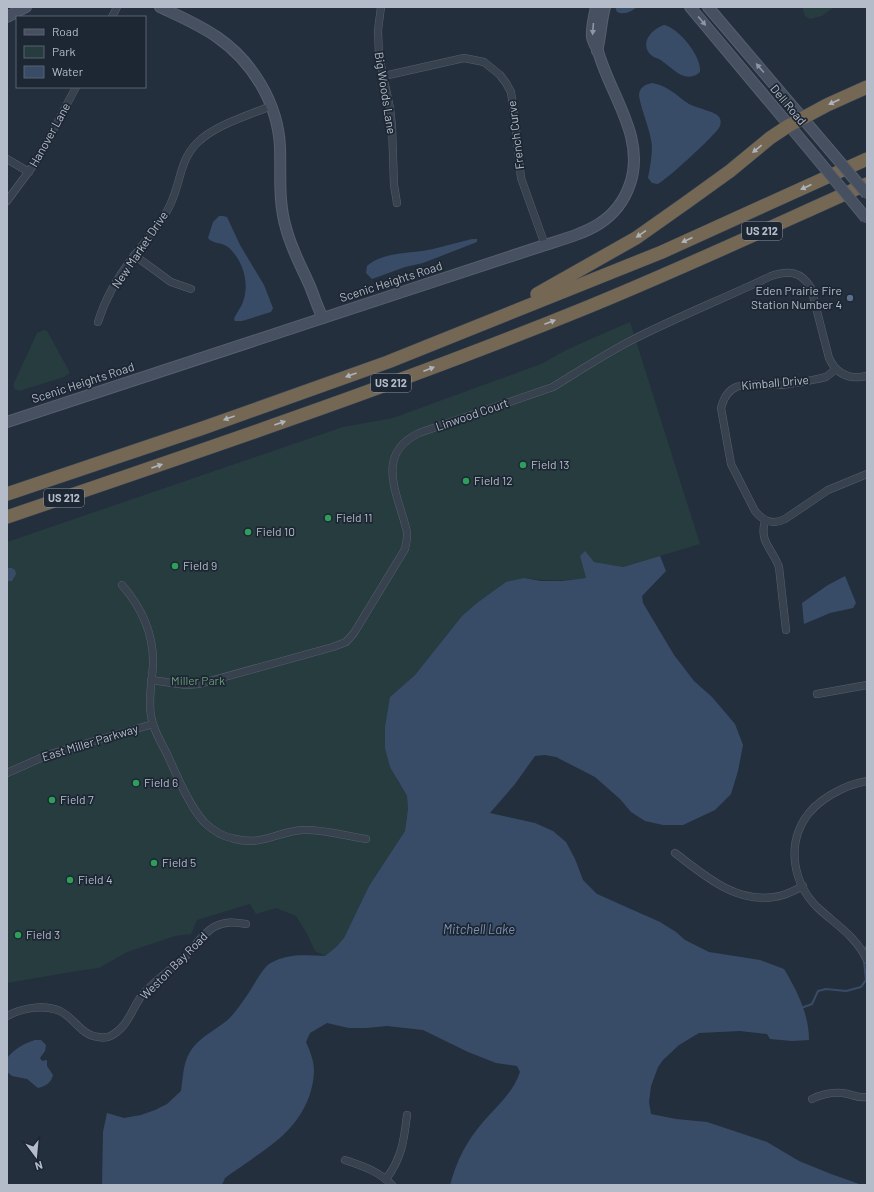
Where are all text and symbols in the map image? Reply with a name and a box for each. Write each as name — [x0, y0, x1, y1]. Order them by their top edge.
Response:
one-way arrow — [698, 15, 707, 26]
legend — [16, 16, 146, 88]
one-way arrow — [589, 23, 596, 35]
text: Road — [52, 24, 79, 38]
text: Park — [52, 44, 76, 58]
street label: Big Woods Lane — [373, 51, 399, 135]
one-way arrow — [755, 63, 764, 73]
text: Water — [52, 64, 84, 78]
street label: Dell Road — [768, 81, 810, 127]
one-way arrow — [829, 99, 840, 105]
street label: Hanover Lane — [26, 100, 72, 169]
street label: French Curve — [504, 100, 526, 170]
one-way arrow — [752, 144, 762, 153]
one-way arrow — [801, 184, 812, 190]
street label: New Market Drive — [108, 208, 170, 291]
road number: US 212 — [742, 222, 782, 240]
one-way arrow — [636, 230, 646, 238]
one-way arrow — [682, 237, 693, 243]
street label: Scenic Heights Road — [338, 258, 444, 304]
place label: Eden Prairie Fire Station Number 4 — [751, 283, 842, 311]
marker: Eden Prairie Fire Station Number 4 — [845, 293, 855, 303]
one-way arrow — [544, 318, 556, 324]
street label: Scenic Heights Road — [30, 359, 136, 405]
one-way arrow — [423, 365, 435, 371]
one-way arrow — [345, 372, 357, 378]
street label: Kimball Drive — [741, 372, 809, 392]
road number: US 212 — [371, 374, 411, 392]
street label: Linwood Court — [434, 395, 510, 433]
one-way arrow — [222, 416, 234, 422]
one-way arrow — [275, 420, 287, 426]
place label: Field 13 — [531, 457, 569, 471]
marker: Field 13 — [518, 460, 528, 470]
one-way arrow — [152, 462, 164, 468]
place label: Field 12 — [474, 473, 513, 487]
marker: Field 12 — [461, 476, 471, 486]
road number: US 212 — [44, 489, 84, 507]
place label: Field 11 — [336, 510, 372, 524]
marker: Field 11 — [323, 513, 333, 523]
place label: Field 10 — [256, 524, 295, 538]
marker: Field 10 — [243, 527, 253, 537]
place label: Field 9 — [183, 558, 217, 572]
marker: Field 9 — [170, 561, 180, 571]
park label: Miller Park — [171, 673, 225, 687]
street label: East Miller Parkway — [40, 721, 140, 763]
place label: Field 6 — [144, 775, 178, 789]
marker: Field 6 — [131, 778, 141, 788]
place label: Field 7 — [60, 792, 94, 806]
marker: Field 7 — [47, 795, 57, 805]
place label: Field 5 — [162, 855, 196, 869]
marker: Field 5 — [149, 858, 159, 868]
place label: Field 4 — [78, 872, 113, 886]
marker: Field 4 — [65, 875, 75, 885]
water label: Mitchell Lake — [443, 921, 515, 937]
place label: Field 3 — [26, 927, 60, 941]
street label: Weston Bay Road — [137, 929, 210, 1002]
marker: Field 3 — [13, 930, 23, 940]
north arrow — [16, 1136, 56, 1176]
text: N — [34, 1159, 44, 1173]

